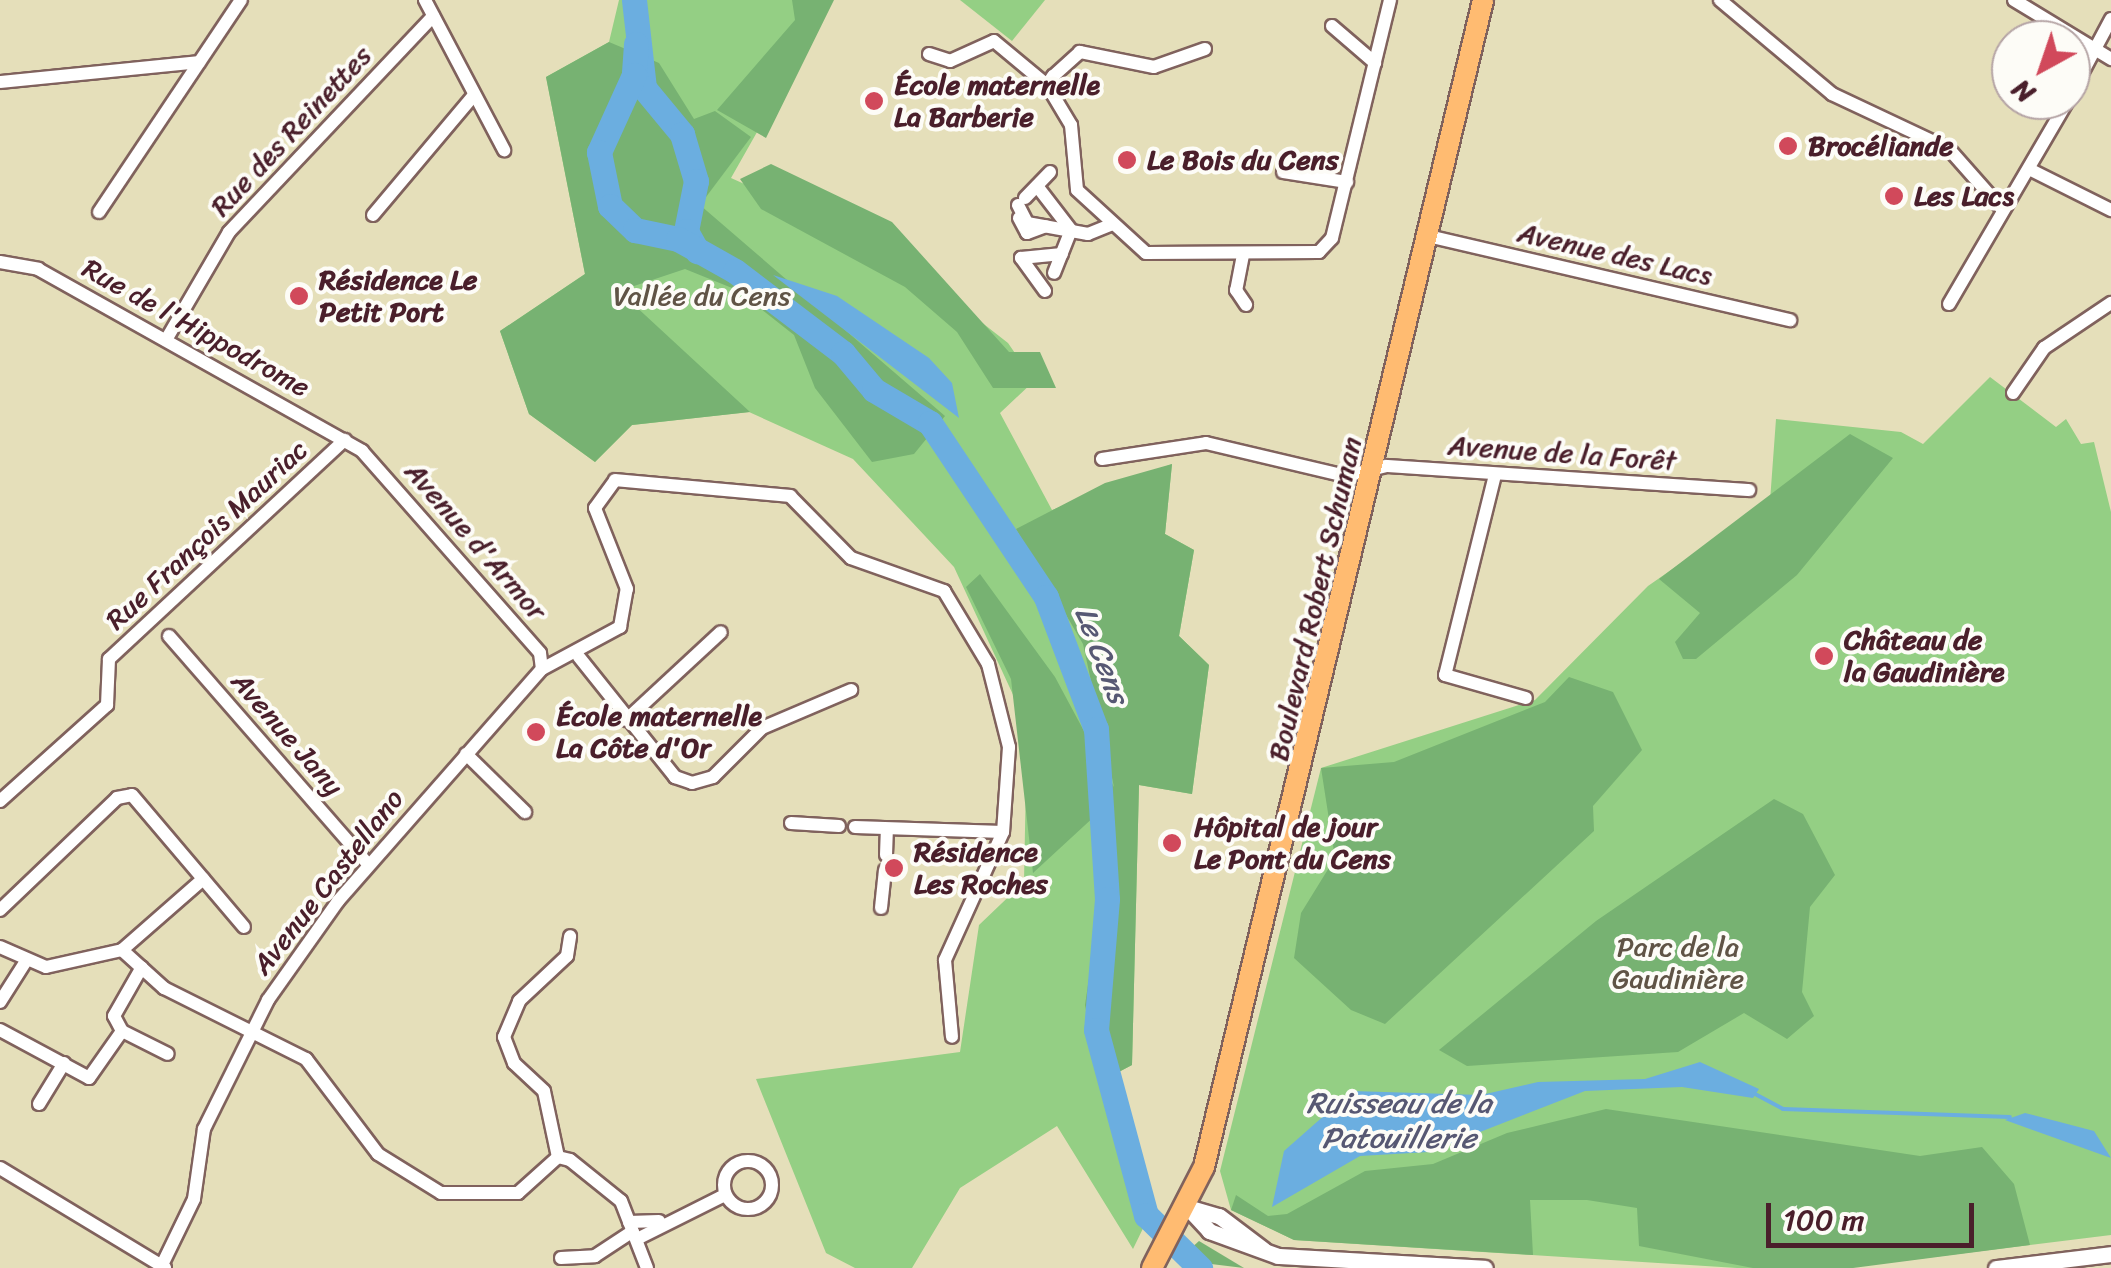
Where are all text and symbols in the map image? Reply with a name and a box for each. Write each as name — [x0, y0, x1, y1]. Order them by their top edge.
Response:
north arrow — [1991, 20, 2091, 120]
street label: Rue des Reinettes — [203, 39, 379, 223]
text: N — [1999, 67, 2046, 117]
place label: École maternelle La Barberie — [894, 68, 1100, 134]
marker: École maternelle La Barberie — [863, 90, 885, 112]
place label: Brocéliande — [1808, 129, 1954, 163]
marker: Brocéliande — [1777, 135, 1799, 157]
place label: Le Bois du Cens — [1147, 143, 1338, 177]
marker: Le Bois du Cens — [1116, 149, 1138, 171]
place label: Les Lacs — [1914, 179, 2015, 213]
marker: Les Lacs — [1883, 185, 1905, 207]
street label: Avenue des Lacs — [1514, 215, 1716, 293]
street label: Rue de l'Hippodrome — [76, 251, 316, 405]
place label: Résidence Le Petit Port — [319, 263, 477, 329]
park label: Vallée du Cens — [613, 279, 791, 313]
marker: Résidence Le Petit Port — [288, 285, 310, 307]
street label: Avenue de la Forêt — [1446, 428, 1678, 478]
street label: Rue François Mauriac — [99, 433, 315, 637]
street label: Boulevard Robert Schuman — [1261, 434, 1369, 764]
street label: Avenue d'Armor — [398, 455, 554, 627]
water label: Le Cens — [1067, 601, 1137, 709]
place label: Château de la Gaudinière — [1844, 623, 2005, 689]
marker: Château de la Gaudinière — [1813, 645, 1835, 667]
street label: Avenue Jany — [224, 665, 350, 803]
place label: École maternelle La Côte d'Or — [556, 699, 762, 765]
marker: École maternelle La Côte d'Or — [525, 721, 547, 743]
street label: Avenue Castellano — [245, 782, 411, 982]
place label: Hôpital de jour Le Pont du Cens — [1194, 810, 1391, 876]
marker: Hôpital de jour Le Pont du Cens — [1159, 830, 1185, 856]
place label: Résidence Les Roches — [914, 835, 1047, 901]
marker: Résidence Les Roches — [883, 857, 905, 879]
park label: Parc de la Gaudinière — [1612, 930, 1744, 996]
water label: Ruisseau de la Patouillerie — [1306, 1085, 1492, 1156]
scale bar — [1771, 1183, 1978, 1245]
text: 100 m — [1783, 1193, 1865, 1247]

